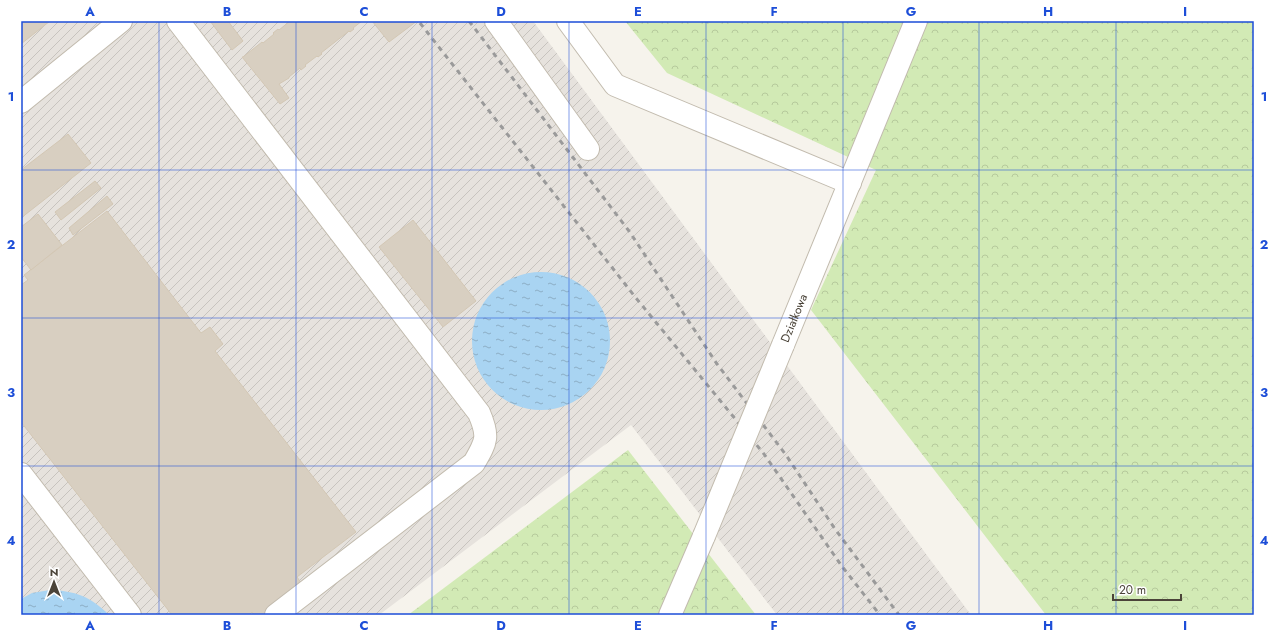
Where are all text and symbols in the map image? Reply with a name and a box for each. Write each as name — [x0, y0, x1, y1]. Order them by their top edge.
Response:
text: A — [84, 2, 95, 21]
text: B — [223, 2, 232, 21]
text: C — [359, 2, 369, 21]
text: D — [496, 2, 506, 21]
text: E — [634, 2, 642, 21]
text: F — [770, 2, 778, 21]
text: G — [906, 2, 917, 21]
text: H — [1043, 2, 1053, 21]
text: I — [1183, 2, 1187, 21]
text: 1 — [8, 87, 14, 106]
text: 1 — [1261, 87, 1267, 106]
text: 2 — [7, 235, 15, 254]
text: 2 — [1260, 235, 1268, 254]
street label: Działkowa — [776, 291, 812, 345]
text: 3 — [7, 383, 15, 402]
text: 3 — [1260, 383, 1268, 402]
text: 4 — [6, 531, 16, 550]
text: 4 — [1259, 531, 1269, 550]
north arrow — [34, 562, 74, 602]
text: N — [50, 564, 58, 580]
scale bar — [1113, 576, 1181, 602]
text: 20 m — [1119, 581, 1146, 599]
text: A — [84, 616, 95, 635]
text: B — [223, 616, 232, 635]
text: C — [359, 616, 369, 635]
text: D — [496, 616, 506, 635]
text: E — [634, 616, 642, 635]
text: F — [770, 616, 778, 635]
text: G — [906, 616, 917, 635]
text: H — [1043, 616, 1053, 635]
text: I — [1183, 616, 1187, 635]

